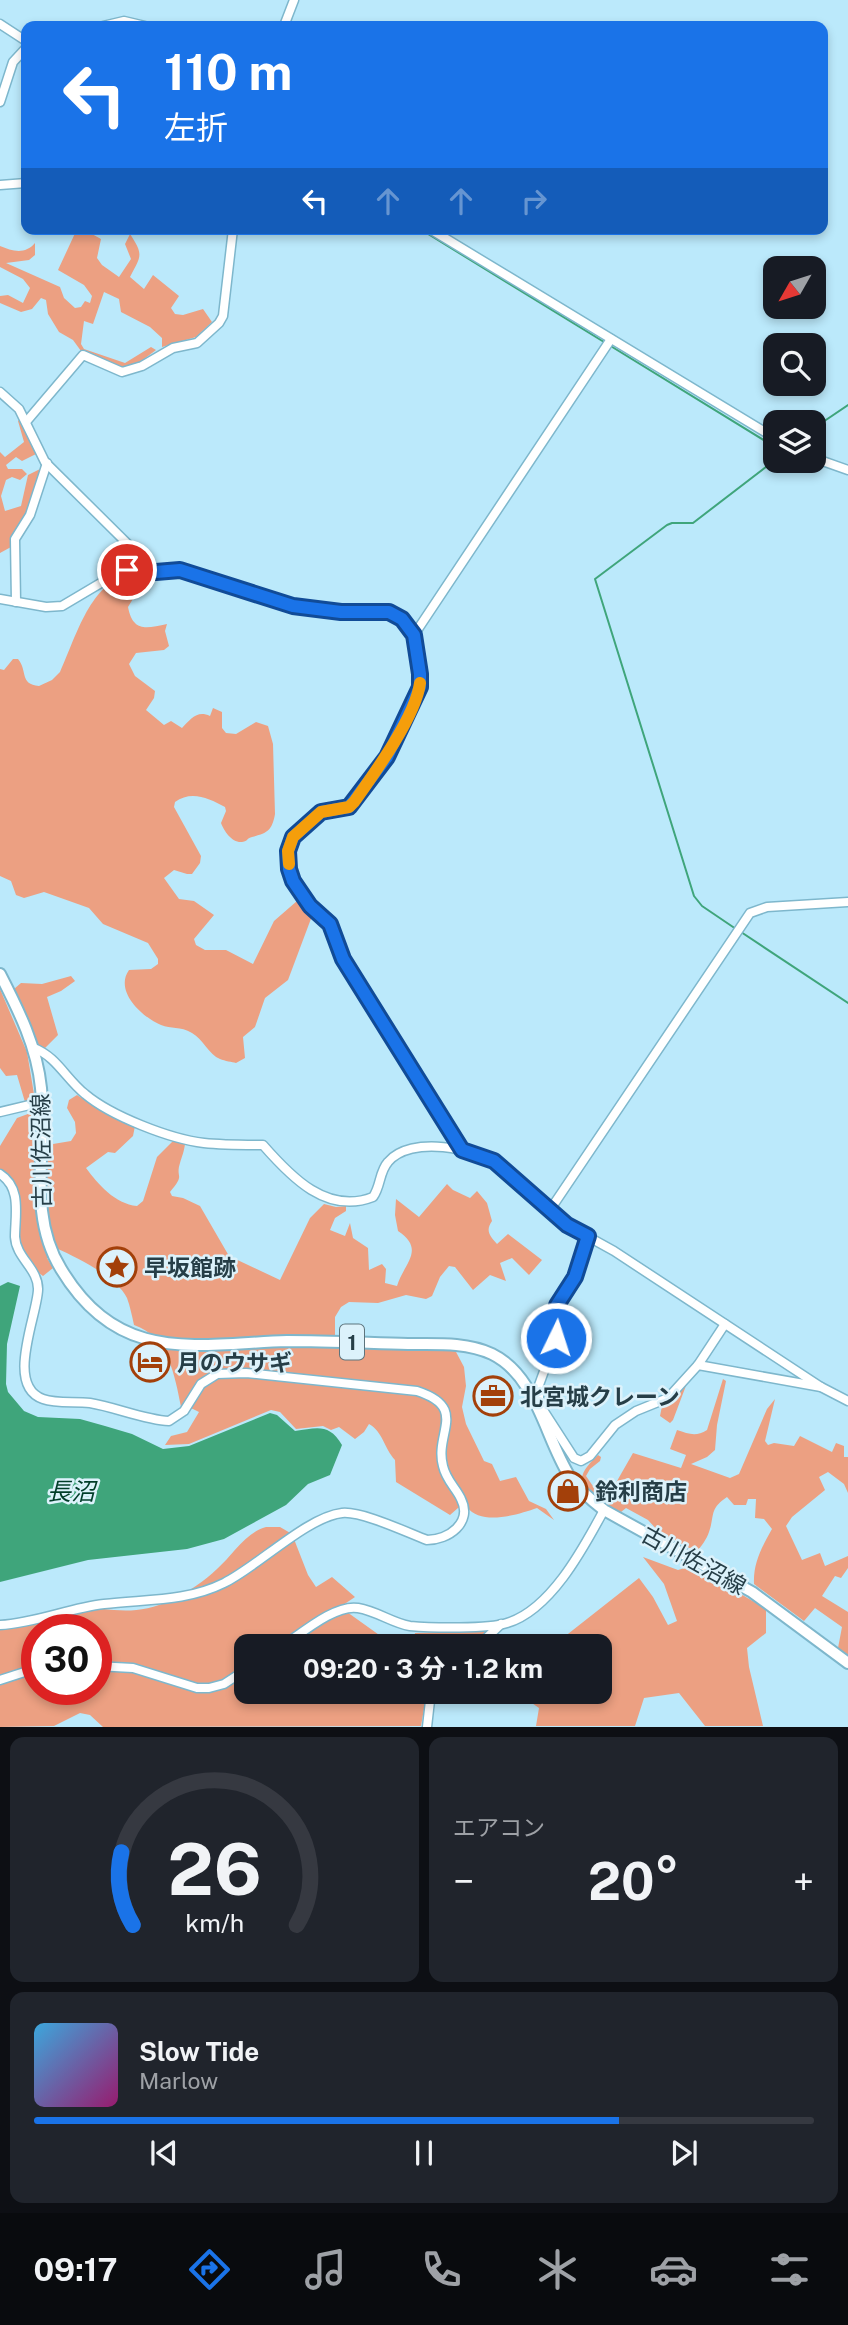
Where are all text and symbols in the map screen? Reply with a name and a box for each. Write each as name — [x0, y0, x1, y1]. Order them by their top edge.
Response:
text: 110 m — [164, 43, 292, 101]
icon: left — [49, 49, 140, 140]
text: 左折 — [164, 109, 228, 146]
icon: left — [296, 182, 334, 220]
icon: ahead — [369, 182, 407, 220]
icon: ahead — [442, 182, 480, 220]
icon: right — [515, 182, 553, 220]
north arrow — [763, 256, 826, 318]
map controls — [763, 256, 826, 473]
button: search — [763, 333, 826, 396]
button: layers — [763, 410, 826, 473]
pin — [97, 540, 157, 600]
icon: arrive — [108, 551, 146, 589]
street label: 古川佐沼線 — [26, 1093, 56, 1209]
place icon: 早坂館跡 — [96, 1246, 138, 1288]
place label: 早坂館跡 — [144, 1254, 236, 1281]
position arrow — [519, 1301, 593, 1375]
road number: 1 — [340, 1324, 364, 1360]
hotel icon: 月のウサギ — [129, 1341, 171, 1383]
place label: 月のウサギ — [177, 1349, 292, 1376]
office icon: 北宮城クレーン — [472, 1375, 514, 1417]
place label: 北宮城クレーン — [520, 1383, 680, 1410]
shop icon: 鈴利商店 — [547, 1470, 589, 1512]
water label: 長沼 — [47, 1477, 98, 1505]
place label: 鈴利商店 — [595, 1478, 687, 1505]
street label: 古川佐沼線 — [637, 1520, 751, 1600]
speed limit sign: 30 — [21, 1614, 112, 1705]
text: 09:20 · 3 分 · 1.2 km — [303, 1653, 543, 1684]
text: エアコン — [453, 1814, 545, 1841]
text: 26 — [167, 1827, 262, 1912]
text: 20° — [588, 1851, 679, 1912]
text: − — [453, 1859, 474, 1904]
text: + — [793, 1859, 814, 1904]
text: km/h — [185, 1908, 244, 1938]
text: Slow Tide — [139, 2036, 259, 2067]
text: Marlow — [139, 2067, 218, 2094]
icon: previous — [145, 2134, 183, 2172]
icon: pause — [405, 2134, 443, 2172]
icon: next — [665, 2134, 703, 2172]
icon: directions — [185, 2245, 234, 2294]
icon: music — [301, 2245, 350, 2294]
icon: phone — [417, 2245, 466, 2294]
icon: climate — [533, 2245, 582, 2294]
icon: car — [649, 2245, 698, 2294]
icon: filters — [765, 2245, 814, 2294]
text: 09:17 — [34, 2251, 118, 2288]

